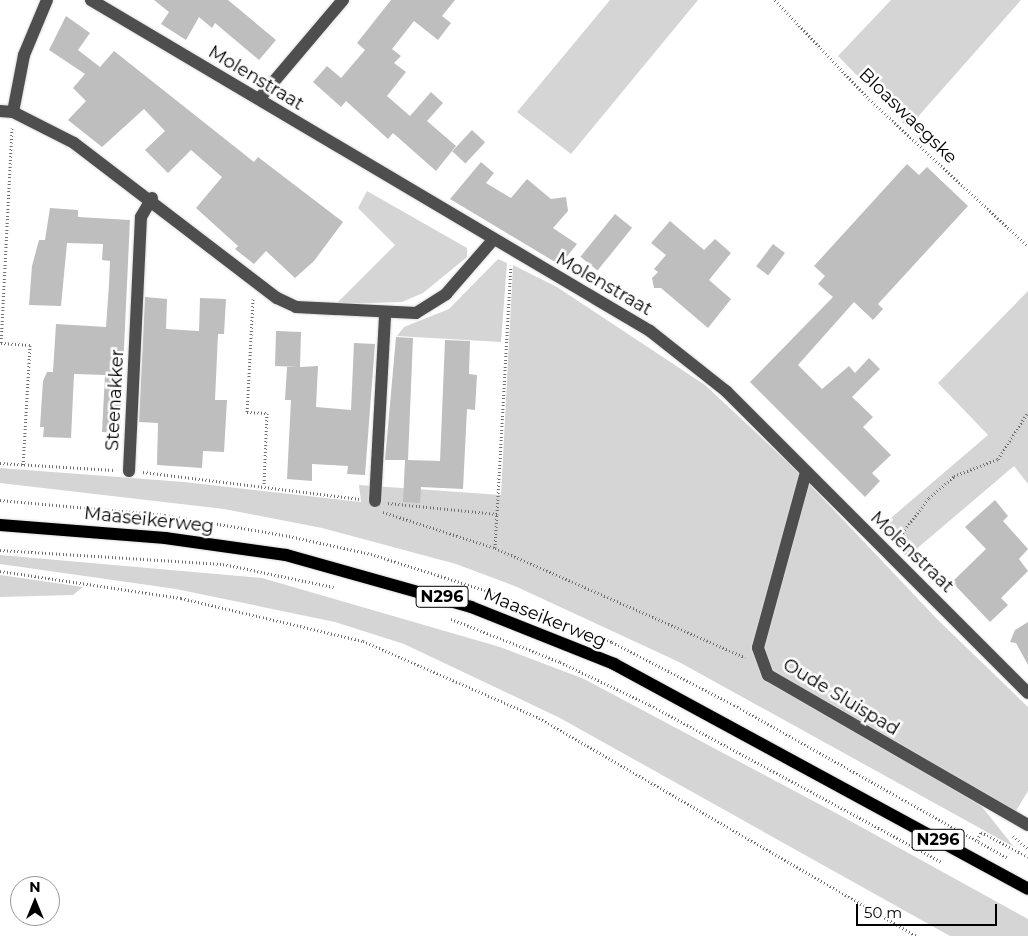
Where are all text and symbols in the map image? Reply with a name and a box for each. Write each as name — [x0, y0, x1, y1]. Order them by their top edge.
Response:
street label: Molenstraat — [204, 41, 308, 115]
street label: Bloaswaegske — [854, 64, 962, 168]
street label: Molenstraat — [552, 248, 656, 320]
street label: Steenakker — [102, 349, 128, 451]
street label: Maaseikerweg — [83, 502, 215, 538]
street label: Molenstraat — [866, 507, 958, 597]
road number: N296 — [414, 584, 470, 610]
street label: Maaseikerweg — [480, 584, 610, 652]
street label: Oude Sluispad — [779, 654, 903, 740]
road number: N296 — [910, 826, 966, 854]
north arrow — [10, 876, 60, 926]
text: N — [29, 878, 41, 896]
scale bar — [858, 894, 999, 926]
text: 50 m — [864, 903, 902, 922]

